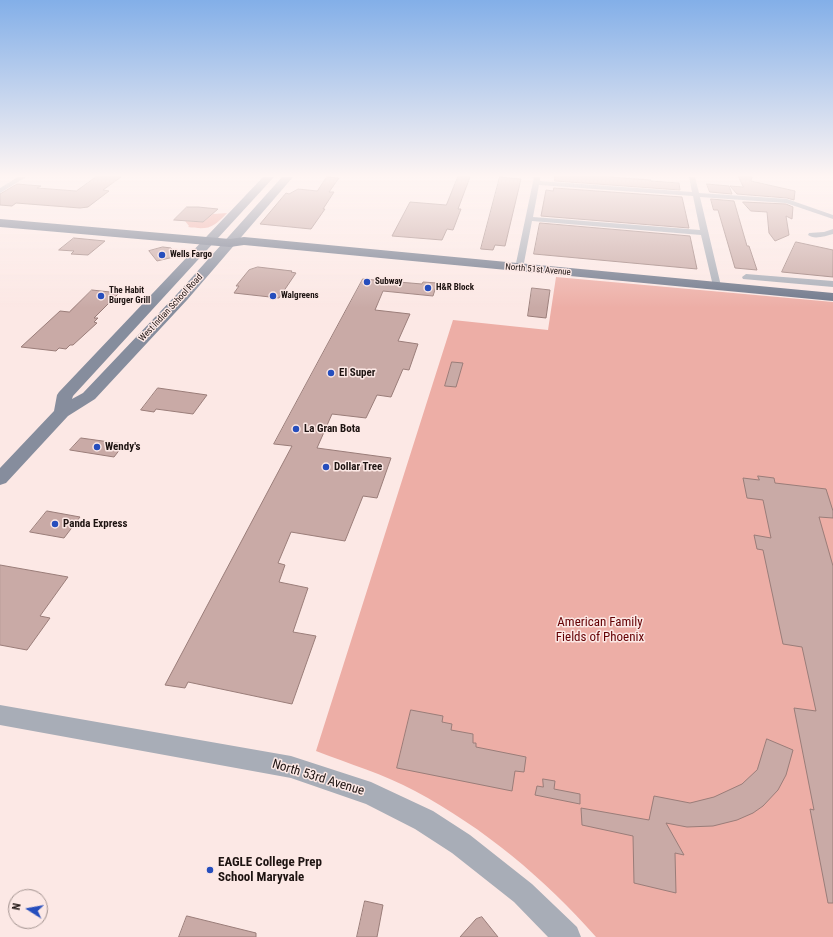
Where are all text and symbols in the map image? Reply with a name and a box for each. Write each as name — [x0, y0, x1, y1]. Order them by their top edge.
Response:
marker: Wells Fargo — [157, 250, 167, 260]
place label: Wells Fargo — [170, 250, 212, 260]
street label: North 51st Avenue — [505, 262, 571, 278]
street label: West Indian School Road — [137, 272, 205, 344]
marker: Subway — [362, 277, 372, 287]
place label: Subway — [375, 277, 403, 287]
marker: H&R Block — [423, 283, 433, 293]
place label: H&R Block — [436, 283, 474, 293]
place label: The Habit Burger Grill — [109, 286, 150, 307]
marker: The Habit Burger Grill — [96, 291, 106, 301]
marker: Walgreens — [268, 291, 278, 301]
place label: Walgreens — [281, 291, 319, 301]
place label: El Super — [339, 366, 375, 380]
marker: El Super — [326, 368, 336, 378]
place label: La Gran Bota — [304, 422, 360, 436]
marker: La Gran Bota — [291, 424, 301, 434]
place label: Wendy's — [105, 440, 140, 454]
marker: Wendy's — [92, 442, 102, 452]
place label: Dollar Tree — [334, 460, 382, 474]
marker: Dollar Tree — [321, 462, 331, 472]
place label: Panda Express — [63, 517, 128, 531]
marker: Panda Express — [50, 519, 60, 529]
park label: American Family Fields of Phoenix — [556, 615, 644, 646]
street label: North 53rd Avenue — [270, 757, 366, 799]
place label: EAGLE College Prep School Maryvale — [218, 855, 322, 886]
marker: EAGLE College Prep School Maryvale — [205, 865, 215, 875]
north arrow — [8, 889, 48, 929]
text: N — [10, 902, 24, 911]

